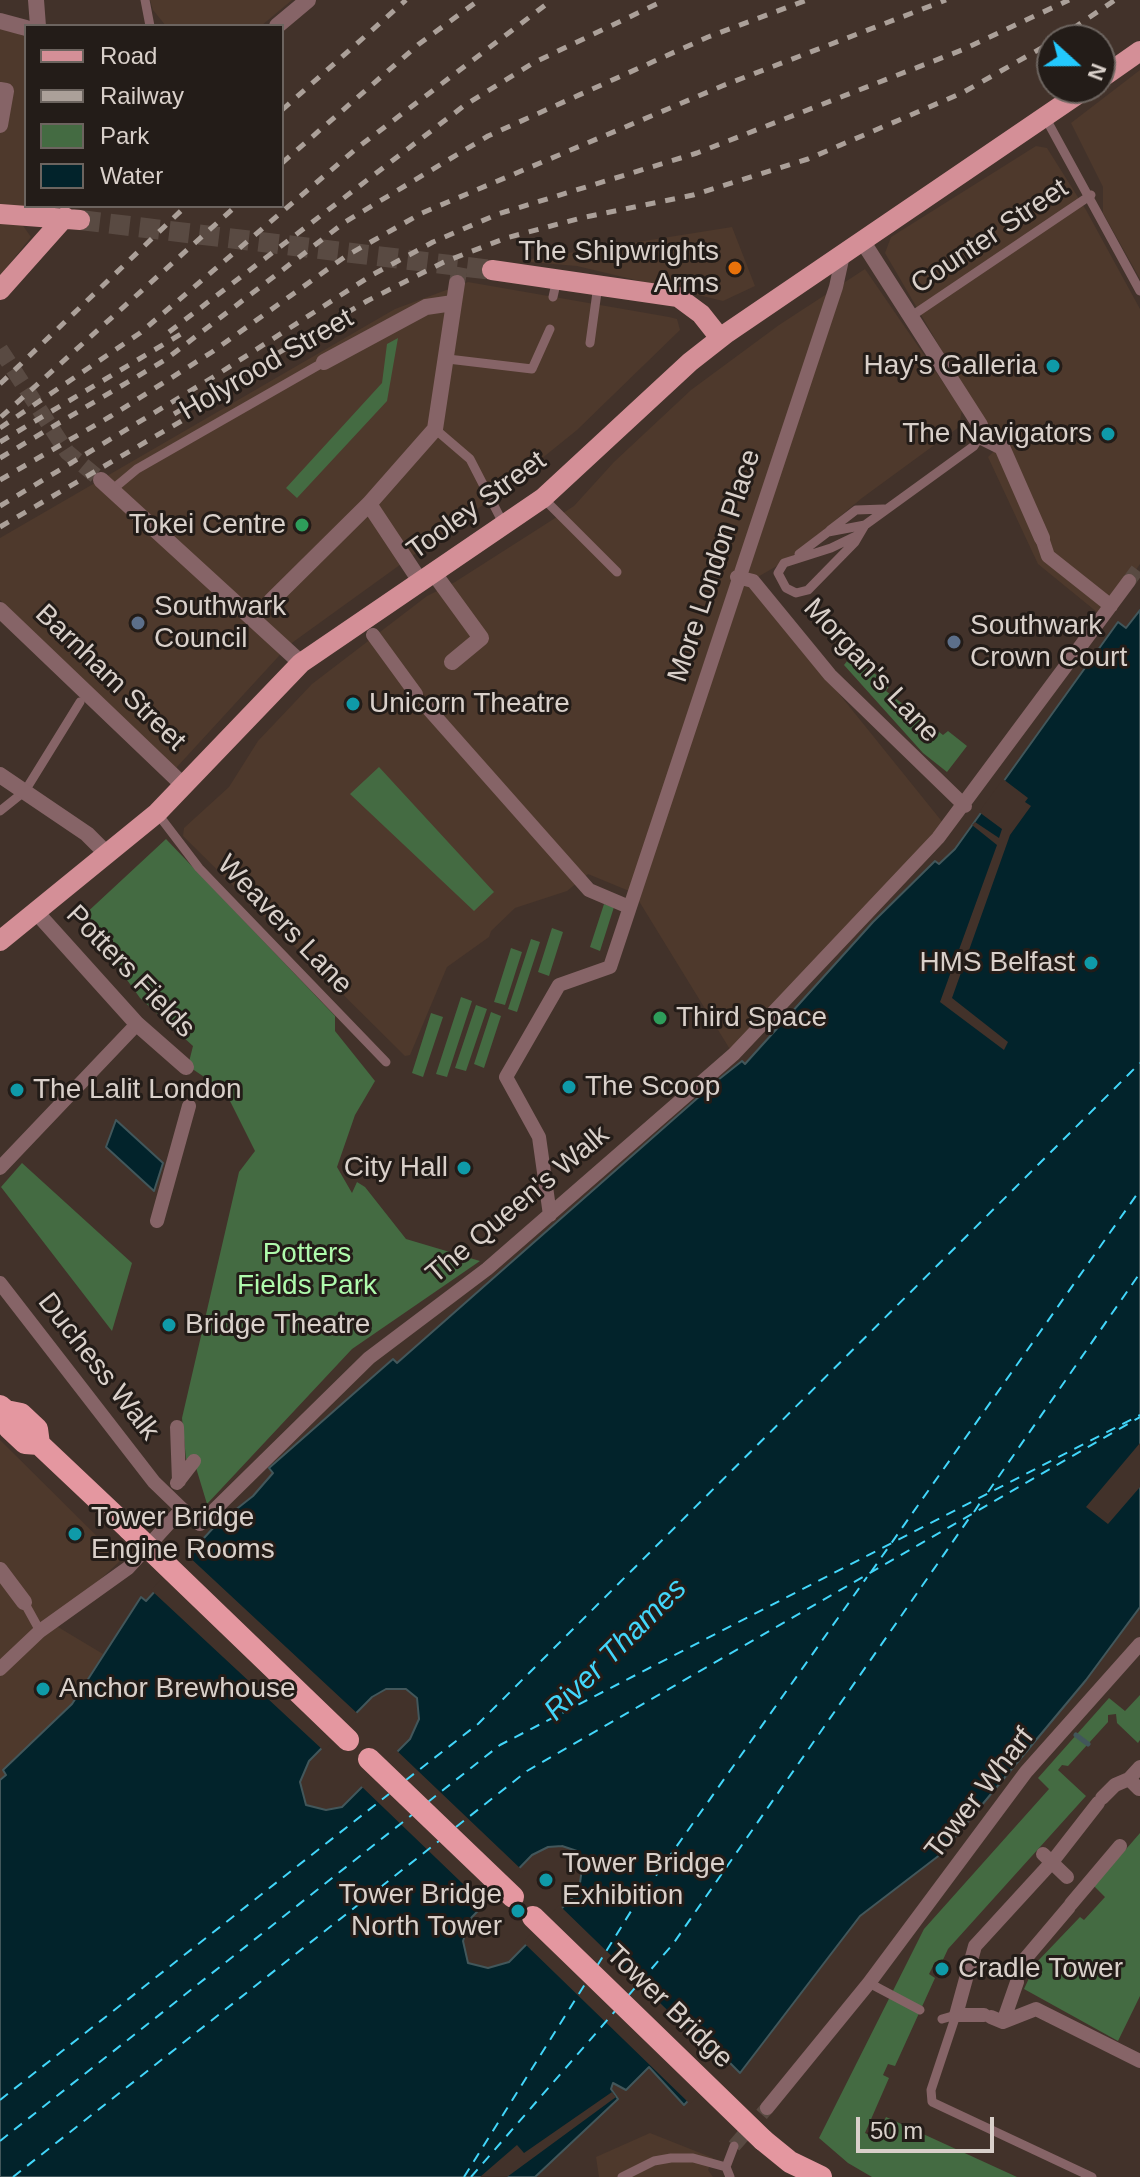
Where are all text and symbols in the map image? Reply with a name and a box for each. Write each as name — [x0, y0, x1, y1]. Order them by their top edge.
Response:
legend — [24, 24, 284, 208]
north arrow — [1036, 24, 1116, 104]
text: Road — [100, 42, 157, 69]
text: N — [1082, 60, 1112, 84]
text: Railway — [100, 82, 184, 109]
text: Park — [100, 122, 149, 149]
text: Water — [100, 162, 163, 189]
street label: Counter Street — [905, 172, 1075, 302]
place label: The Shipwrights Arms — [518, 235, 719, 301]
marker: The Shipwrights Arms — [726, 259, 744, 277]
street label: Holyrood Street — [174, 302, 360, 428]
place label: Hay's Galleria — [864, 349, 1037, 383]
marker: Hay's Galleria — [1044, 357, 1062, 375]
place label: The Navigators — [902, 417, 1092, 451]
marker: The Navigators — [1099, 425, 1117, 443]
street label: Tooley Street — [401, 444, 553, 568]
street label: More London Place — [662, 445, 768, 687]
place label: Tokei Centre — [129, 508, 286, 542]
marker: Tokei Centre — [293, 516, 311, 534]
place label: Southwark Council — [154, 590, 286, 656]
street label: Morgan's Lane — [796, 592, 946, 750]
street label: Barnham Street — [28, 598, 192, 758]
place label: Southwark Crown Court — [970, 609, 1127, 675]
marker: Southwark Council — [129, 614, 147, 632]
marker: Southwark Crown Court — [945, 633, 963, 651]
place label: Unicorn Theatre — [369, 687, 570, 721]
marker: Unicorn Theatre — [344, 695, 362, 713]
street label: Weavers Lane — [209, 849, 359, 1001]
street label: Potters Fields — [58, 899, 202, 1045]
place label: HMS Belfast — [919, 946, 1075, 980]
marker: HMS Belfast — [1082, 954, 1100, 972]
place label: Third Space — [676, 1001, 827, 1035]
marker: Third Space — [651, 1009, 669, 1027]
place label: The Scoop — [585, 1070, 720, 1104]
place label: The Lalit London — [33, 1073, 242, 1107]
marker: The Scoop — [560, 1078, 578, 1096]
marker: The Lalit London — [8, 1081, 26, 1099]
street label: The Queen's Walk — [420, 1119, 616, 1291]
place label: City Hall — [344, 1151, 448, 1185]
marker: City Hall — [455, 1159, 473, 1177]
park label: Potters Fields Park — [237, 1237, 377, 1303]
street label: Duchess Walk — [30, 1287, 166, 1447]
place label: Bridge Theatre — [185, 1308, 370, 1342]
marker: Bridge Theatre — [160, 1316, 178, 1334]
place label: Tower Bridge Engine Rooms — [91, 1501, 275, 1567]
marker: Tower Bridge Engine Rooms — [66, 1525, 84, 1543]
water label: River Thames — [537, 1571, 695, 1729]
place label: Anchor Brewhouse — [59, 1672, 296, 1706]
marker: Anchor Brewhouse — [34, 1680, 52, 1698]
street label: Tower Wharf — [918, 1722, 1042, 1866]
place label: Tower Bridge Exhibition — [562, 1847, 725, 1913]
marker: Tower Bridge Exhibition — [537, 1871, 555, 1889]
place label: Tower Bridge North Tower — [339, 1878, 502, 1944]
marker: Tower Bridge North Tower — [509, 1902, 527, 1920]
street label: Tower Bridge — [599, 1938, 739, 2076]
place label: Cradle Tower — [958, 1952, 1123, 1986]
marker: Cradle Tower — [933, 1960, 951, 1978]
scale bar — [860, 2101, 998, 2151]
text: 50 m — [870, 2117, 923, 2144]

